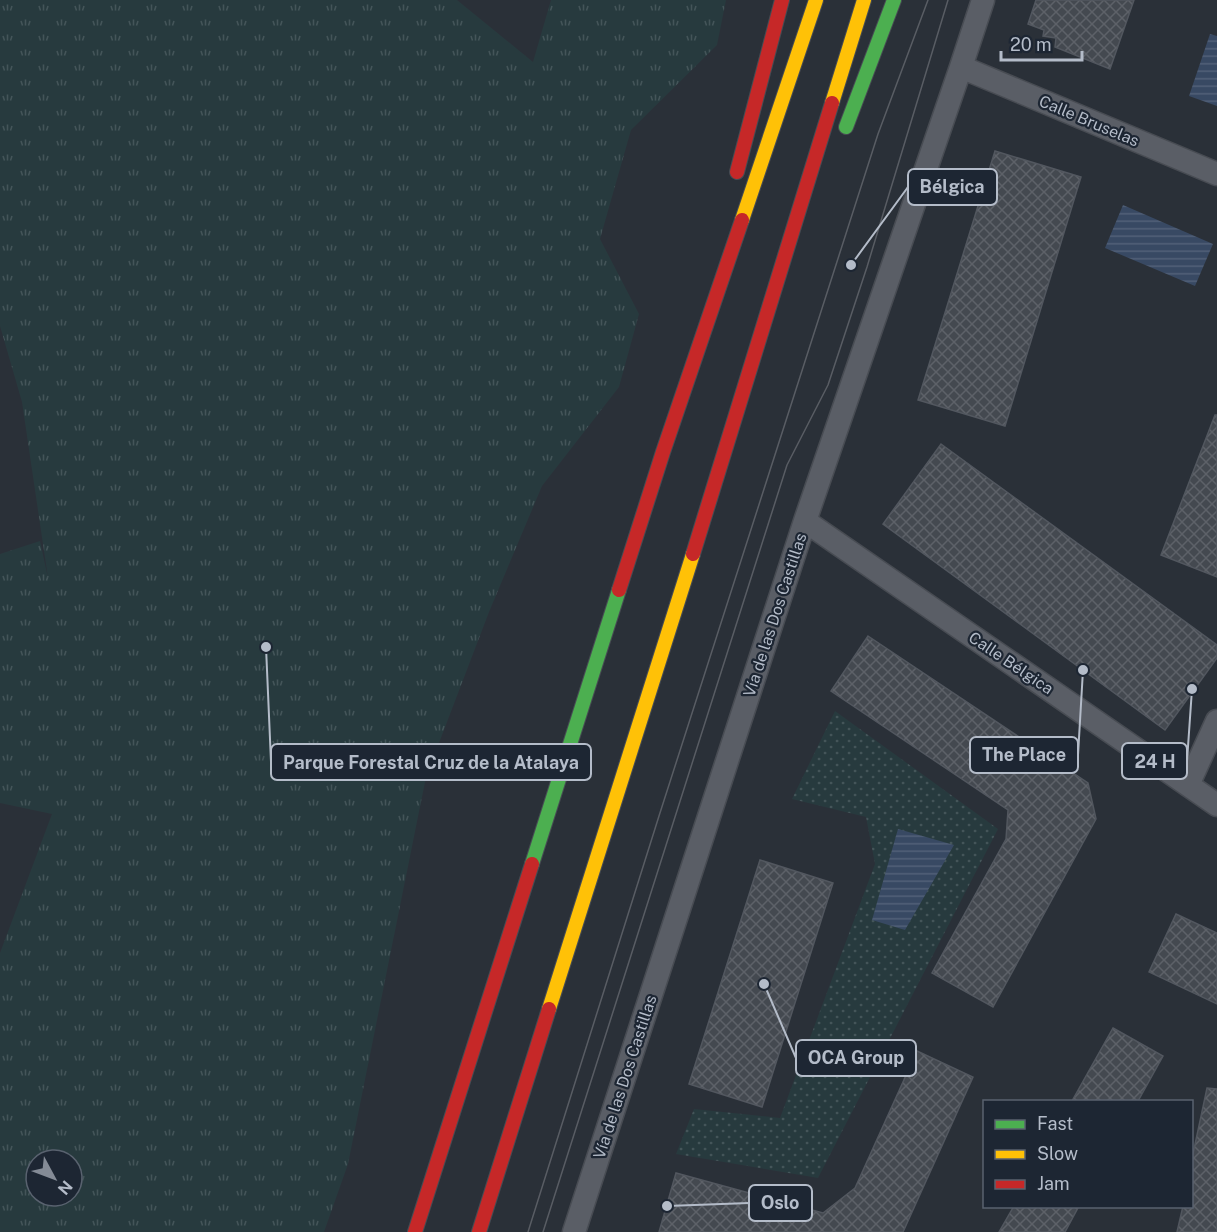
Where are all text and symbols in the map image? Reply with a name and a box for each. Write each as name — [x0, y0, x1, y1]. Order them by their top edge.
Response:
scale bar — [1001, 24, 1082, 62]
text: 20 m — [1010, 34, 1052, 55]
street label: Calle Bruselas — [1036, 91, 1142, 151]
callout: Bélgica — [908, 169, 997, 205]
text: Bélgica — [920, 176, 985, 197]
street label: Vía de las Dos Castillas — [740, 531, 810, 699]
street label: Calle Bélgica — [965, 628, 1057, 698]
callout: The Place — [970, 737, 1078, 773]
callout: 24 H — [1122, 743, 1187, 779]
callout: Parque Forestal Cruz de la Atalaya — [271, 744, 591, 780]
text: The Place — [982, 744, 1066, 765]
text: 24 H — [1134, 751, 1176, 772]
text: Parque Forestal Cruz de la Atalaya — [283, 752, 579, 773]
street label: Vía de las Dos Castillas — [590, 993, 660, 1161]
callout: OCA Group — [796, 1040, 916, 1076]
text: OCA Group — [808, 1047, 904, 1068]
legend — [983, 1100, 1193, 1208]
text: Fast — [1037, 1113, 1073, 1134]
text: Slow — [1037, 1143, 1078, 1164]
north arrow — [24, 1148, 84, 1208]
text: Jam — [1037, 1173, 1070, 1194]
text: N — [54, 1177, 76, 1198]
callout: Oslo — [749, 1185, 812, 1221]
text: Oslo — [761, 1192, 799, 1213]

